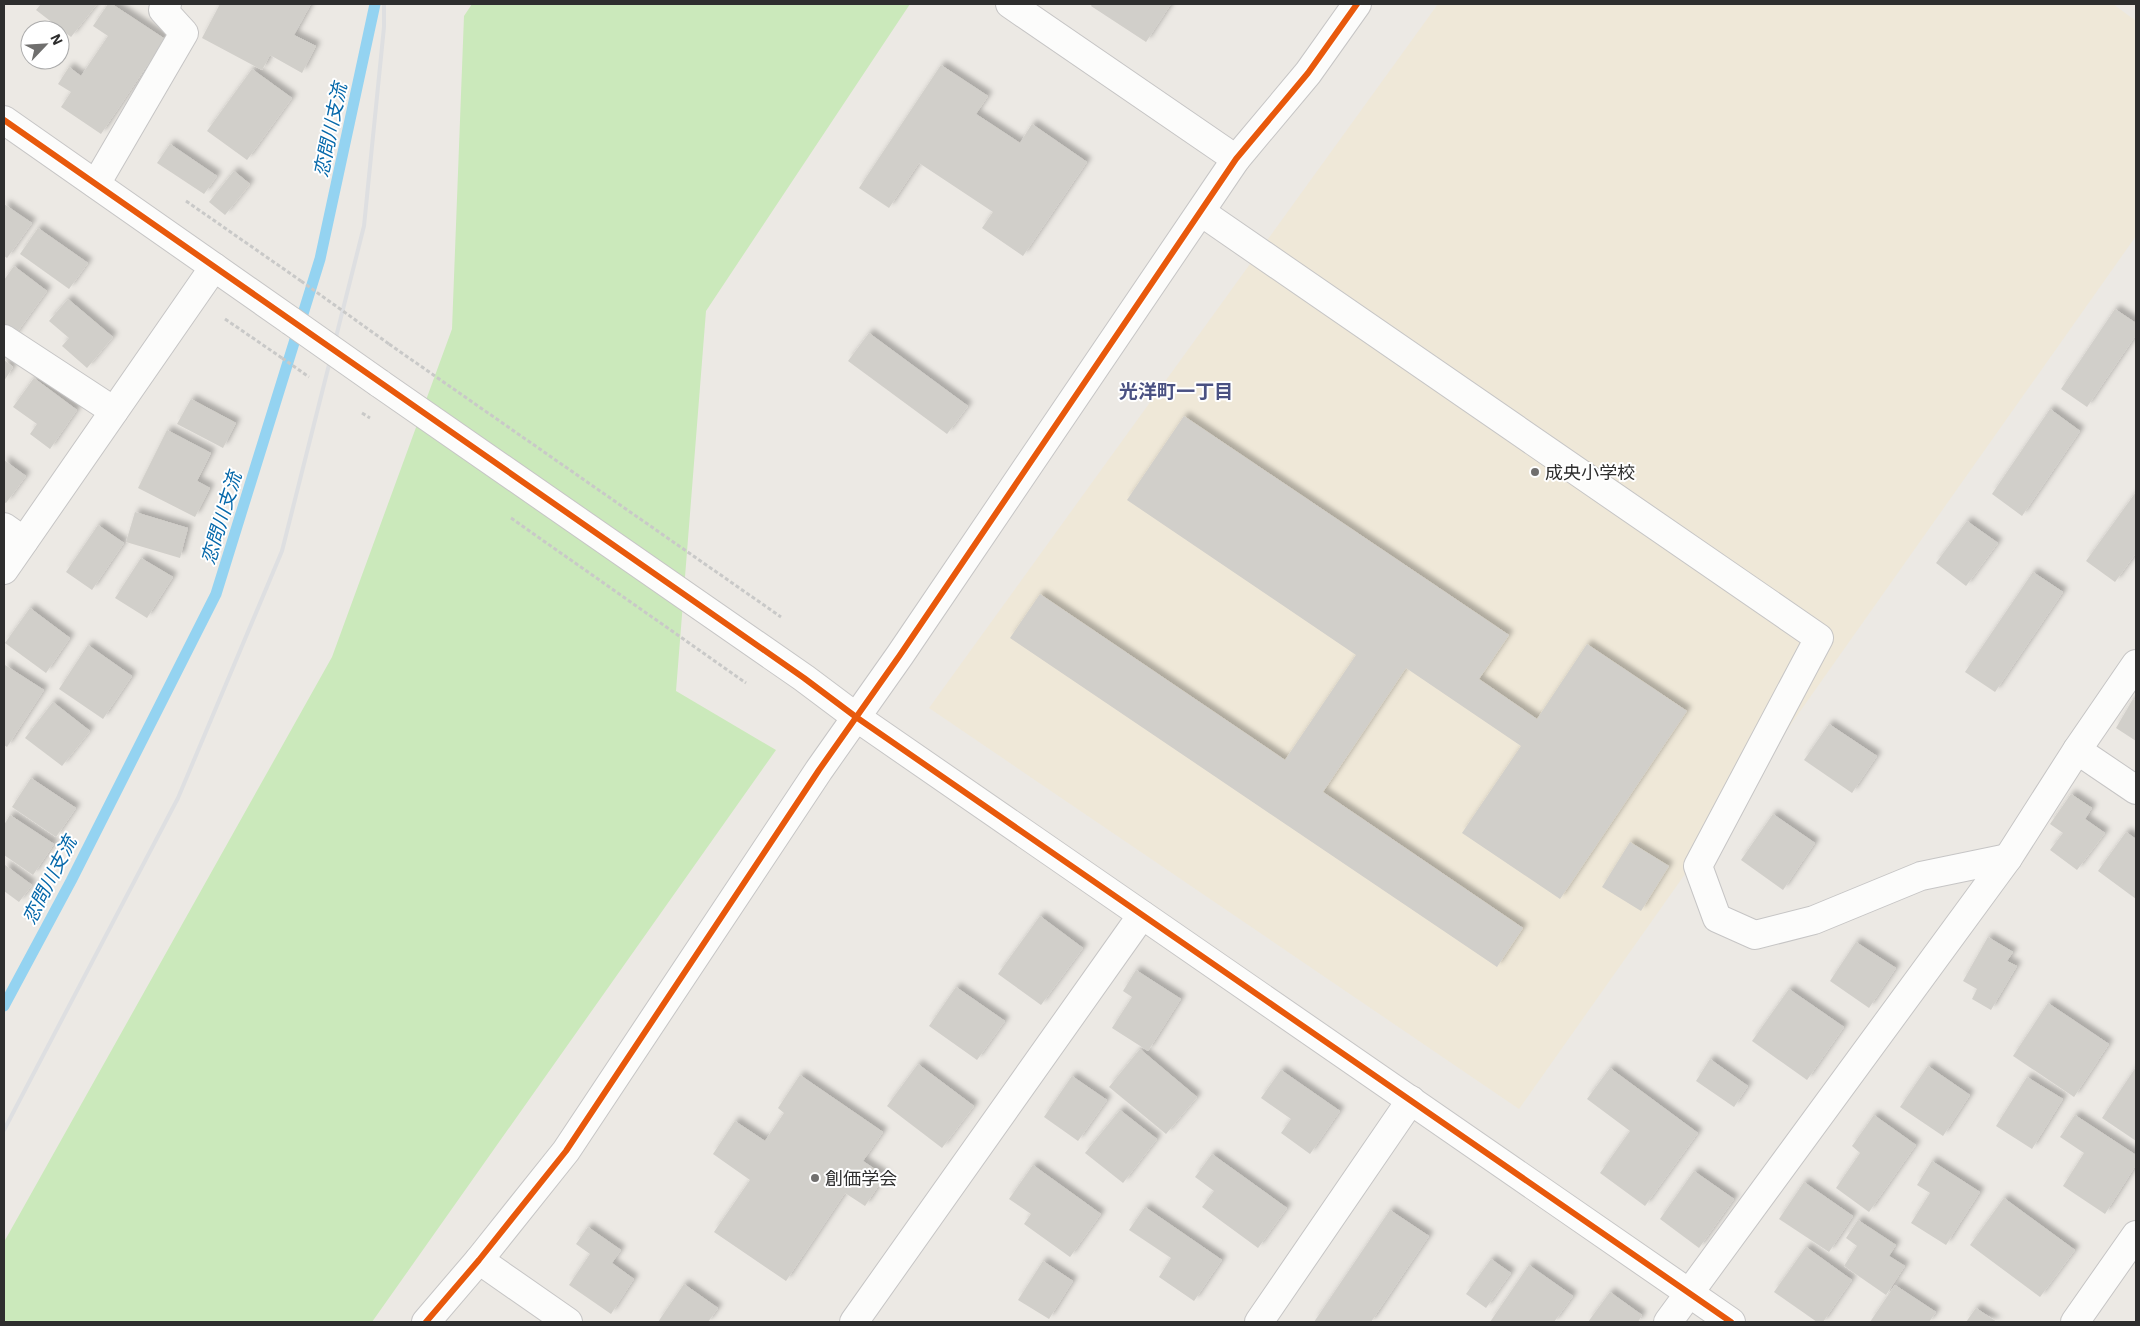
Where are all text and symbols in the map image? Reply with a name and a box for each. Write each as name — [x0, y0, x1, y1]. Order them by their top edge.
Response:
north arrow — [20, 20, 70, 70]
text: N — [46, 31, 67, 48]
water label: 恋問川支流 — [308, 78, 352, 179]
district label: 光洋町一丁目 — [1119, 379, 1233, 403]
place label: 成央小学校 — [1545, 461, 1635, 484]
water label: 恋問川支流 — [196, 466, 247, 567]
marker: 成央小学校 — [1529, 466, 1541, 478]
water label: 恋問川支流 — [17, 830, 83, 928]
place label: 創価学会 — [825, 1167, 897, 1190]
marker: 創価学会 — [809, 1172, 821, 1184]

